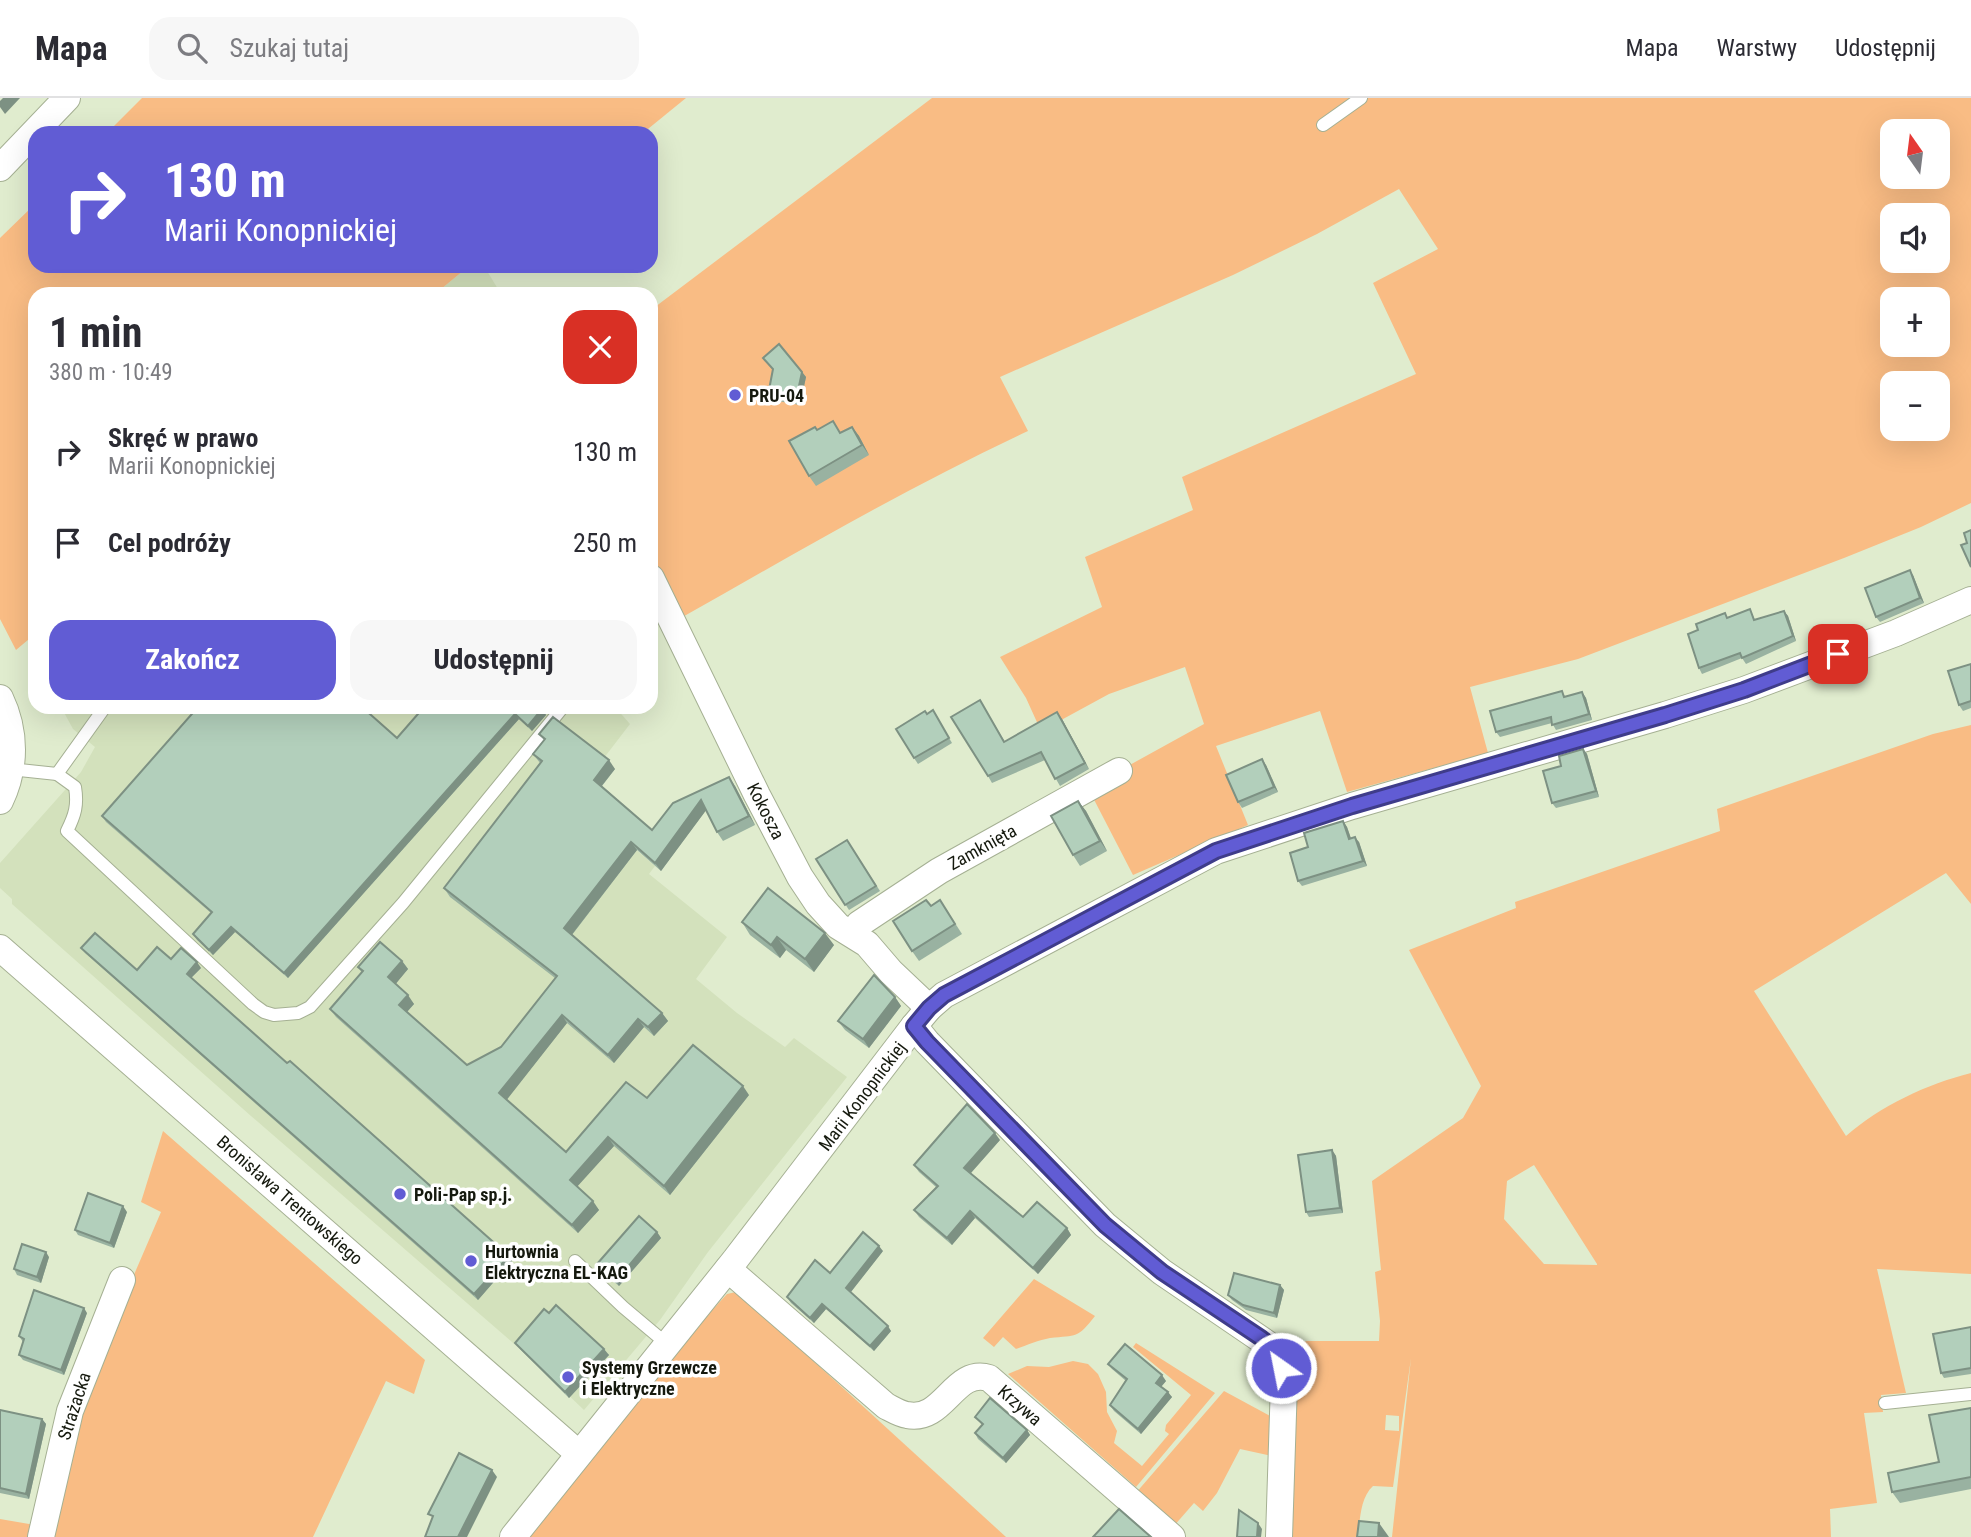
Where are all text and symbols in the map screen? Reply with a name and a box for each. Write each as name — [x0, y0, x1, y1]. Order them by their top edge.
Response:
search box — [149, 17, 639, 80]
text: Mapa — [35, 29, 107, 68]
icon: search — [173, 29, 211, 67]
text: Szukaj tutaj — [229, 33, 349, 63]
text: Mapa — [1626, 34, 1679, 62]
text: Warstwy — [1717, 34, 1797, 62]
text: Udostępnij — [1835, 34, 1936, 62]
north arrow — [1880, 119, 1950, 189]
map controls — [1880, 119, 1950, 441]
text: 130 m — [164, 152, 286, 209]
icon: right — [49, 154, 140, 245]
button: sound — [1880, 203, 1950, 273]
text: Marii Konopnickiej — [164, 211, 397, 249]
button: + — [1880, 287, 1950, 357]
text: 1 min — [49, 308, 142, 357]
button: close — [563, 310, 637, 384]
text: 380 m · 10:49 — [49, 359, 173, 386]
button: − — [1880, 371, 1950, 441]
place label: PRU-04 — [749, 385, 804, 406]
marker: PRU-04 — [727, 387, 743, 403]
text: Skręć w prawo — [108, 423, 258, 453]
icon: right — [49, 433, 87, 471]
text: 130 m — [573, 437, 637, 467]
text: Marii Konopnickiej — [108, 453, 276, 480]
icon: arrive — [49, 524, 87, 562]
text: Cel podróży — [108, 528, 231, 558]
text: 250 m — [573, 528, 637, 558]
button: Zakończ — [49, 620, 336, 700]
button: Udostępnij — [350, 620, 637, 700]
pin — [1808, 624, 1868, 684]
icon: arrive — [1819, 635, 1857, 673]
street label: Kokosza — [743, 779, 789, 843]
street label: Zamknięta — [944, 820, 1020, 874]
street label: Marii Konopnickiej — [814, 1037, 910, 1155]
street label: Bronisława Trentowskiego — [213, 1131, 367, 1269]
place label: Poli-Pap sp.j. — [414, 1184, 512, 1205]
marker: Poli-Pap sp.j. — [392, 1186, 408, 1202]
place label: Hurtownia Elektryczna EL-KAG — [485, 1241, 628, 1283]
marker: Hurtownia Elektryczna EL-KAG — [463, 1253, 479, 1269]
position arrow — [1244, 1331, 1318, 1405]
place label: Systemy Grzewcze i Elektryczne — [582, 1357, 717, 1399]
street label: Strażacka — [53, 1369, 95, 1443]
marker: Systemy Grzewcze i Elektryczne — [560, 1369, 576, 1385]
street label: Krzywa — [994, 1380, 1046, 1430]

